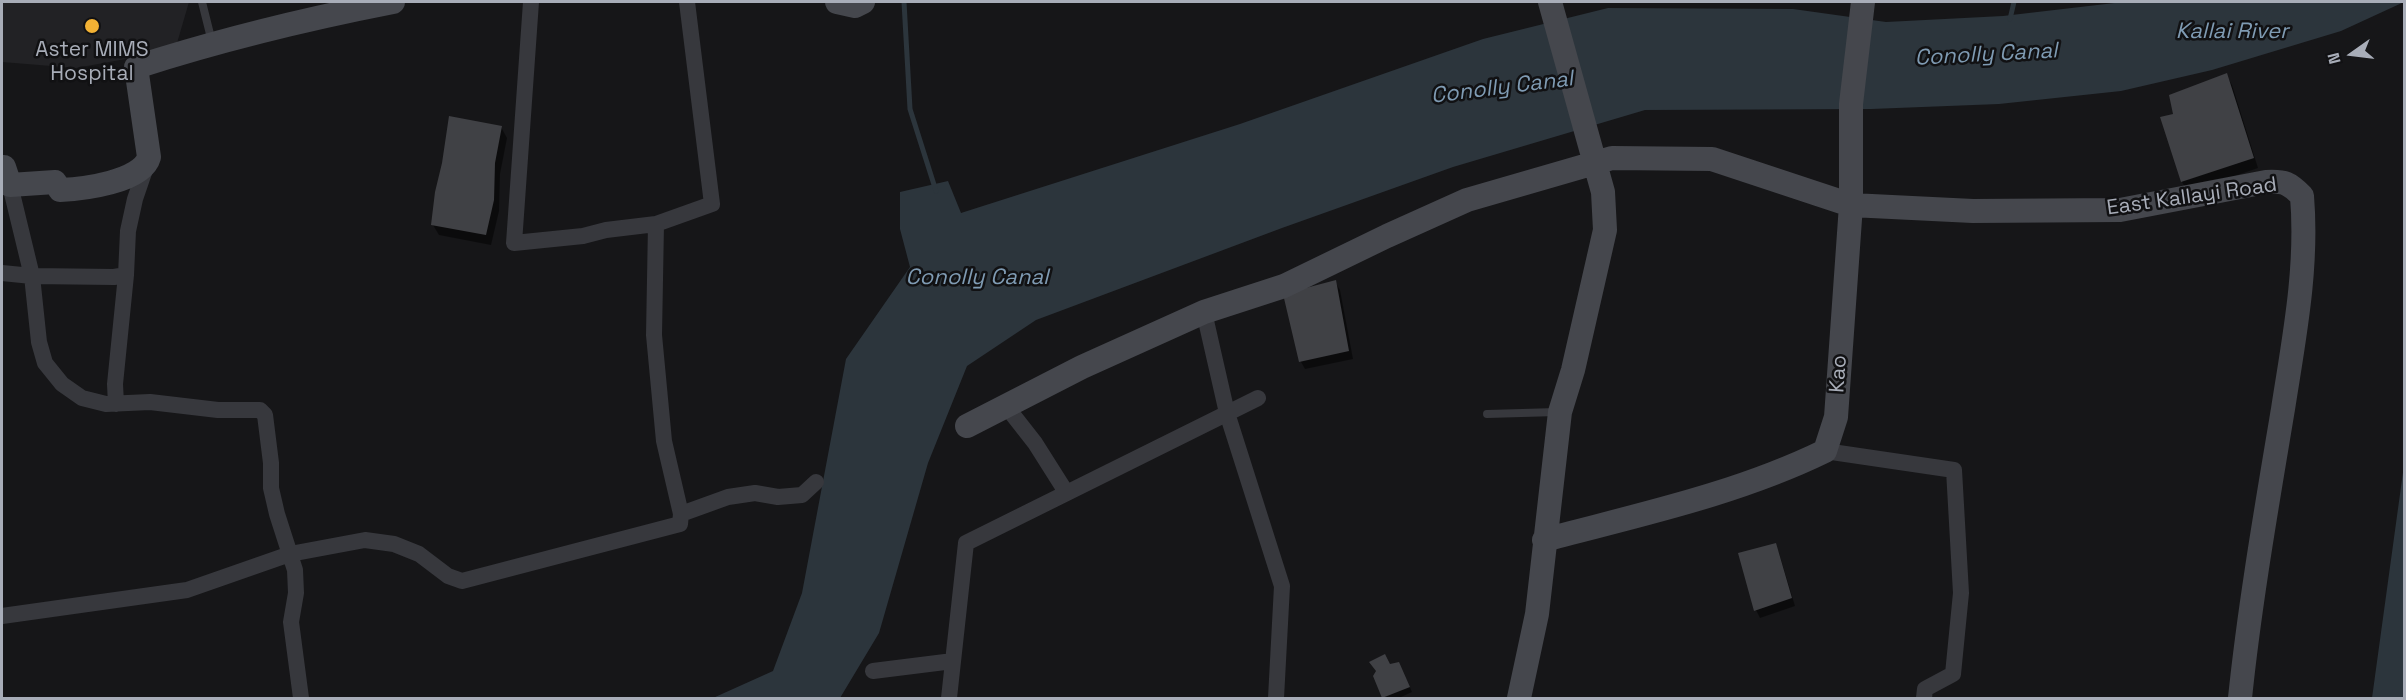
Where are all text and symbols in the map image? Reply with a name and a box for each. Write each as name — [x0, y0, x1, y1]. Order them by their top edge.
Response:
marker: Aster MIMS Hospital — [83, 17, 101, 35]
water label: Kallai River — [2176, 19, 2288, 45]
north arrow — [2322, 24, 2382, 84]
place label: Aster MIMS Hospital — [35, 37, 149, 87]
water label: Conolly Canal — [1914, 38, 2058, 72]
text: N — [2323, 51, 2346, 66]
water label: Conolly Canal — [1429, 66, 1575, 110]
street label: East Kallayi Road — [2105, 173, 2279, 221]
water label: Conolly Canal — [906, 265, 1048, 291]
street label: Kao — [1825, 354, 1853, 394]

